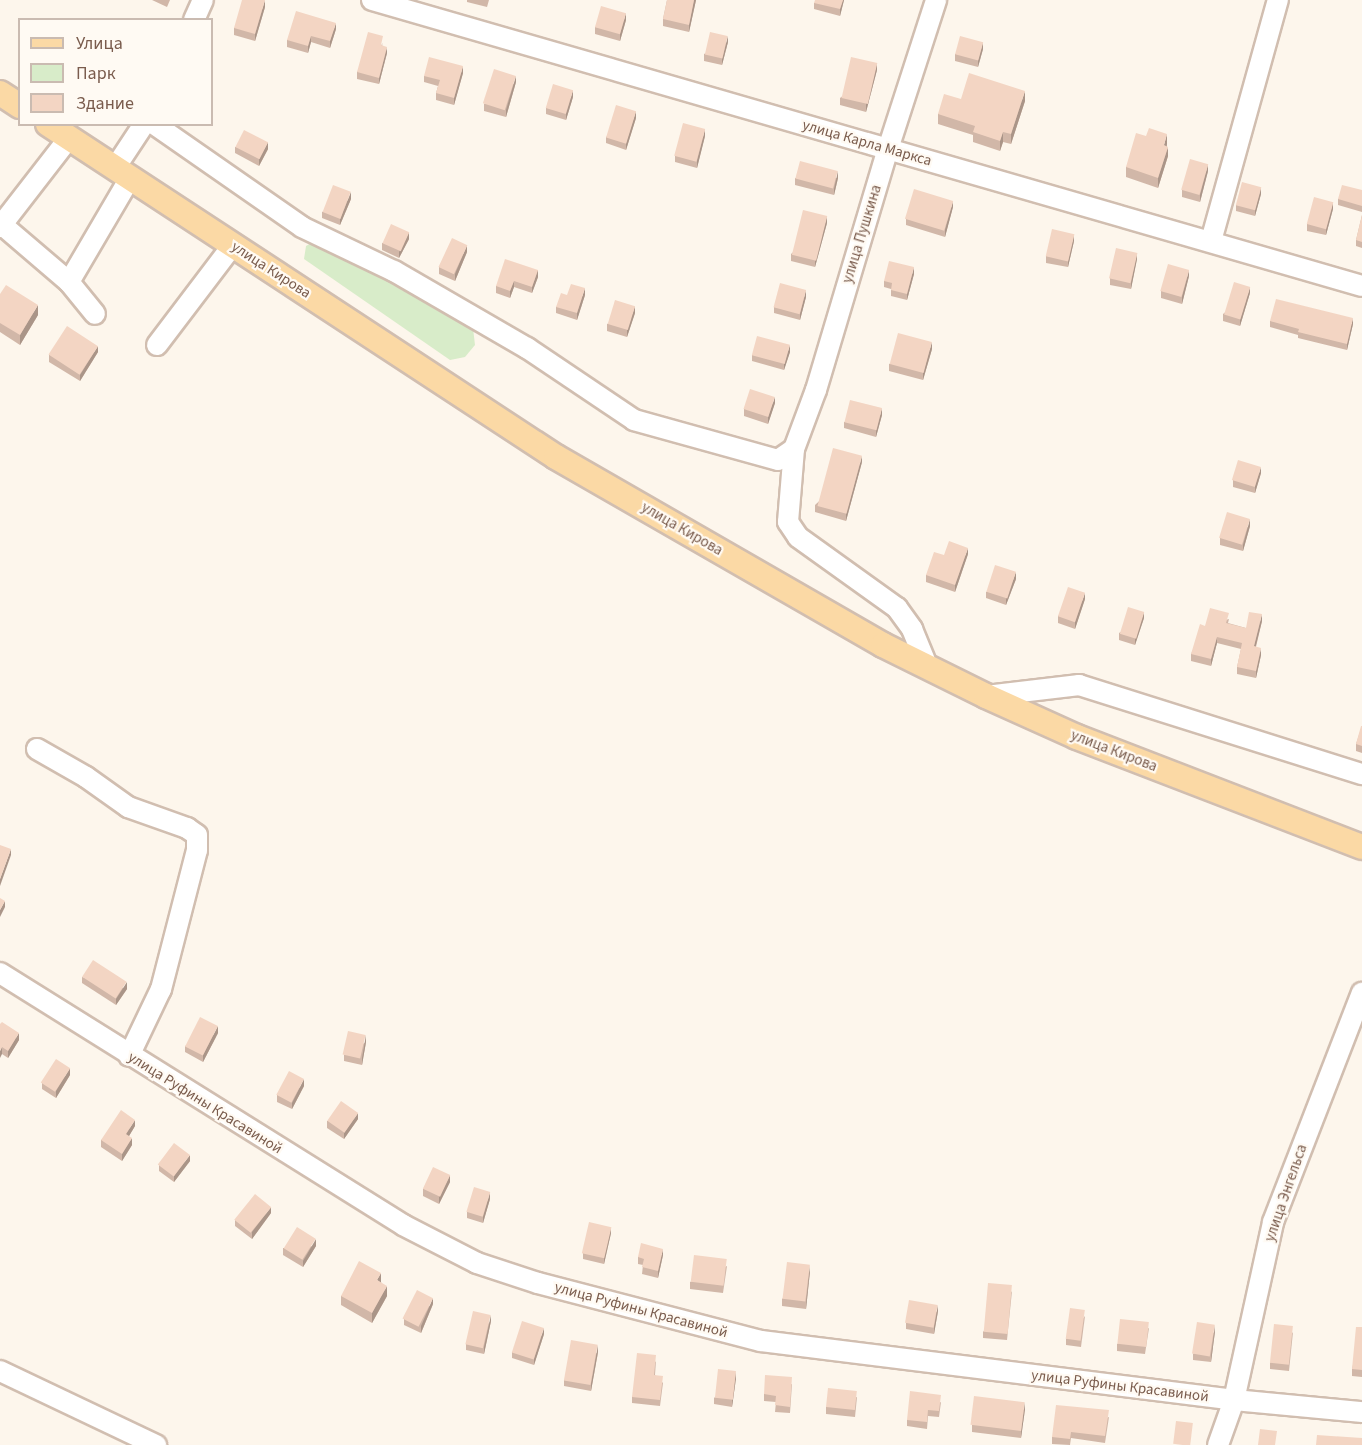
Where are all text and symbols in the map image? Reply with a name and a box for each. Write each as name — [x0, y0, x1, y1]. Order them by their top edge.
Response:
legend — [18, 18, 213, 126]
text: Улица — [76, 31, 123, 56]
text: Парк — [76, 61, 116, 86]
text: Здание — [76, 91, 134, 116]
street label: улица Карла Маркса — [800, 116, 934, 170]
street label: улица Пушкина — [838, 183, 886, 285]
street label: улица Кирова — [228, 238, 314, 302]
street label: улица Кирова — [638, 498, 726, 560]
street label: улица Кирова — [1068, 726, 1160, 776]
street label: улица Руфины Красавиной — [125, 1048, 285, 1158]
street label: улица Энгельса — [1261, 1142, 1311, 1244]
street label: улица Руфины Красавиной — [552, 1278, 730, 1342]
street label: улица Руфины Красавиной — [1030, 1366, 1210, 1406]

